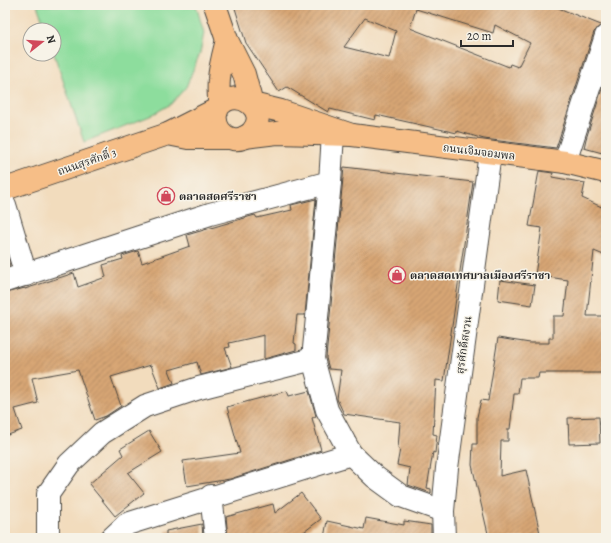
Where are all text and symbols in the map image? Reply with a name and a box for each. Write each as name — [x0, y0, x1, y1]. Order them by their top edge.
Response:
north arrow — [22, 22, 62, 62]
scale bar — [461, 22, 513, 48]
text: 20 m — [467, 28, 491, 44]
text: N — [43, 33, 59, 45]
street label: ถนนเจิมจอมพล — [442, 140, 516, 164]
street label: ถนนสุรศักดิ์ 3 — [55, 144, 118, 179]
shop icon: ตลาดสดศรีราชา — [156, 186, 176, 206]
place label: ตลาดสดศรีราชา — [179, 189, 257, 204]
shop icon: ตลาดสดเทศบาลเมืองศรีราชา — [387, 265, 407, 285]
place label: ตลาดสดเทศบาลเมืองศรีราชา — [410, 268, 550, 283]
street label: สุรศักดิ์สงวน — [452, 315, 475, 375]

